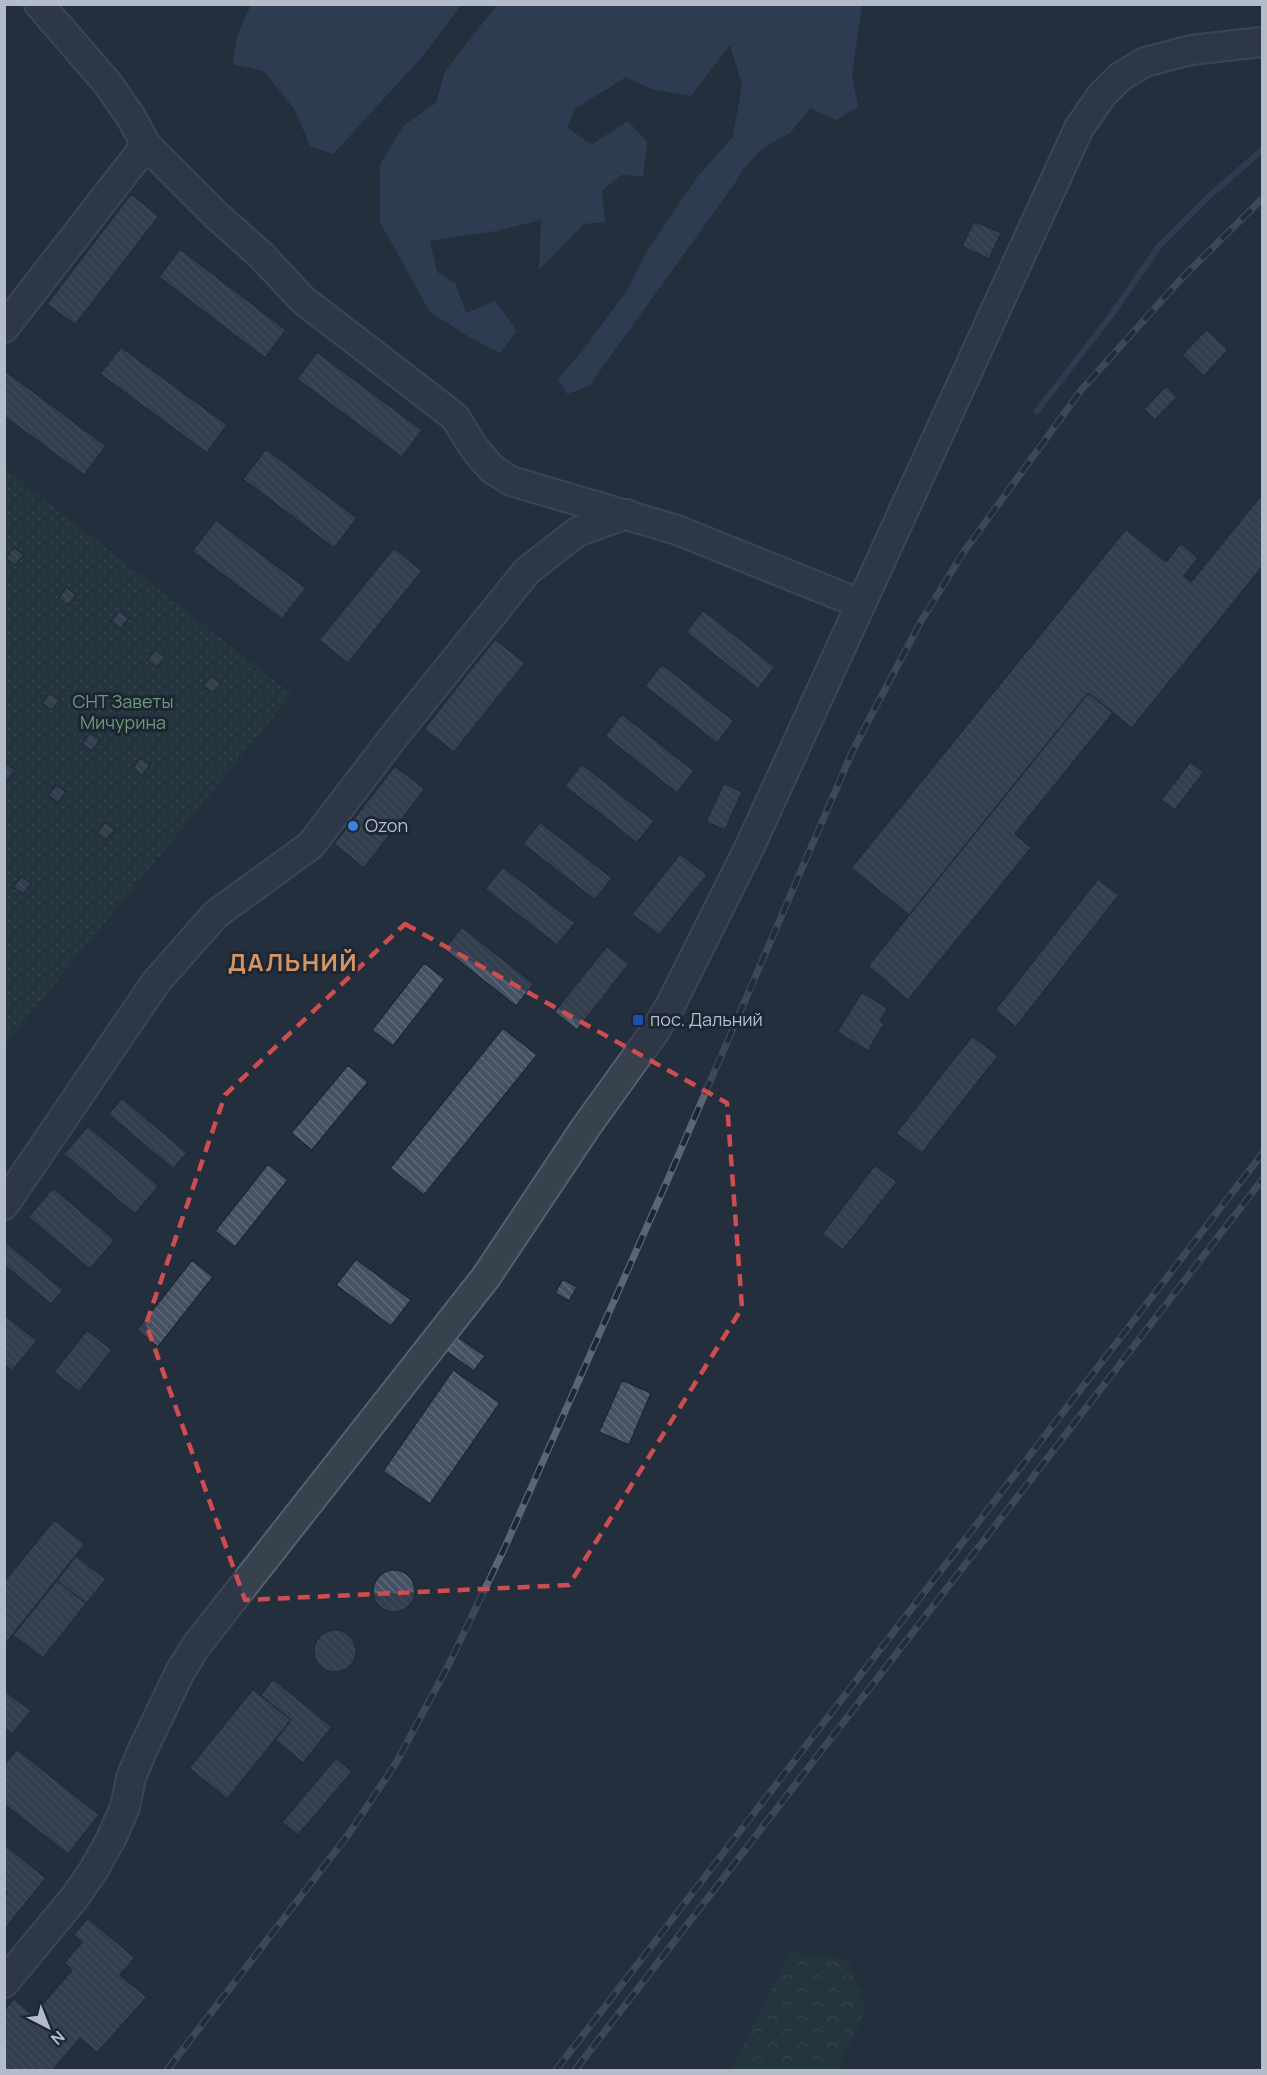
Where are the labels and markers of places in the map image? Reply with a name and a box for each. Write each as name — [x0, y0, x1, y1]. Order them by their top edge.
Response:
place label: Ozon — [365, 813, 408, 837]
marker: Ozon — [346, 819, 360, 833]
place label: пос. Дальний — [650, 1007, 763, 1031]
marker: пос. Дальний — [631, 1013, 645, 1027]

